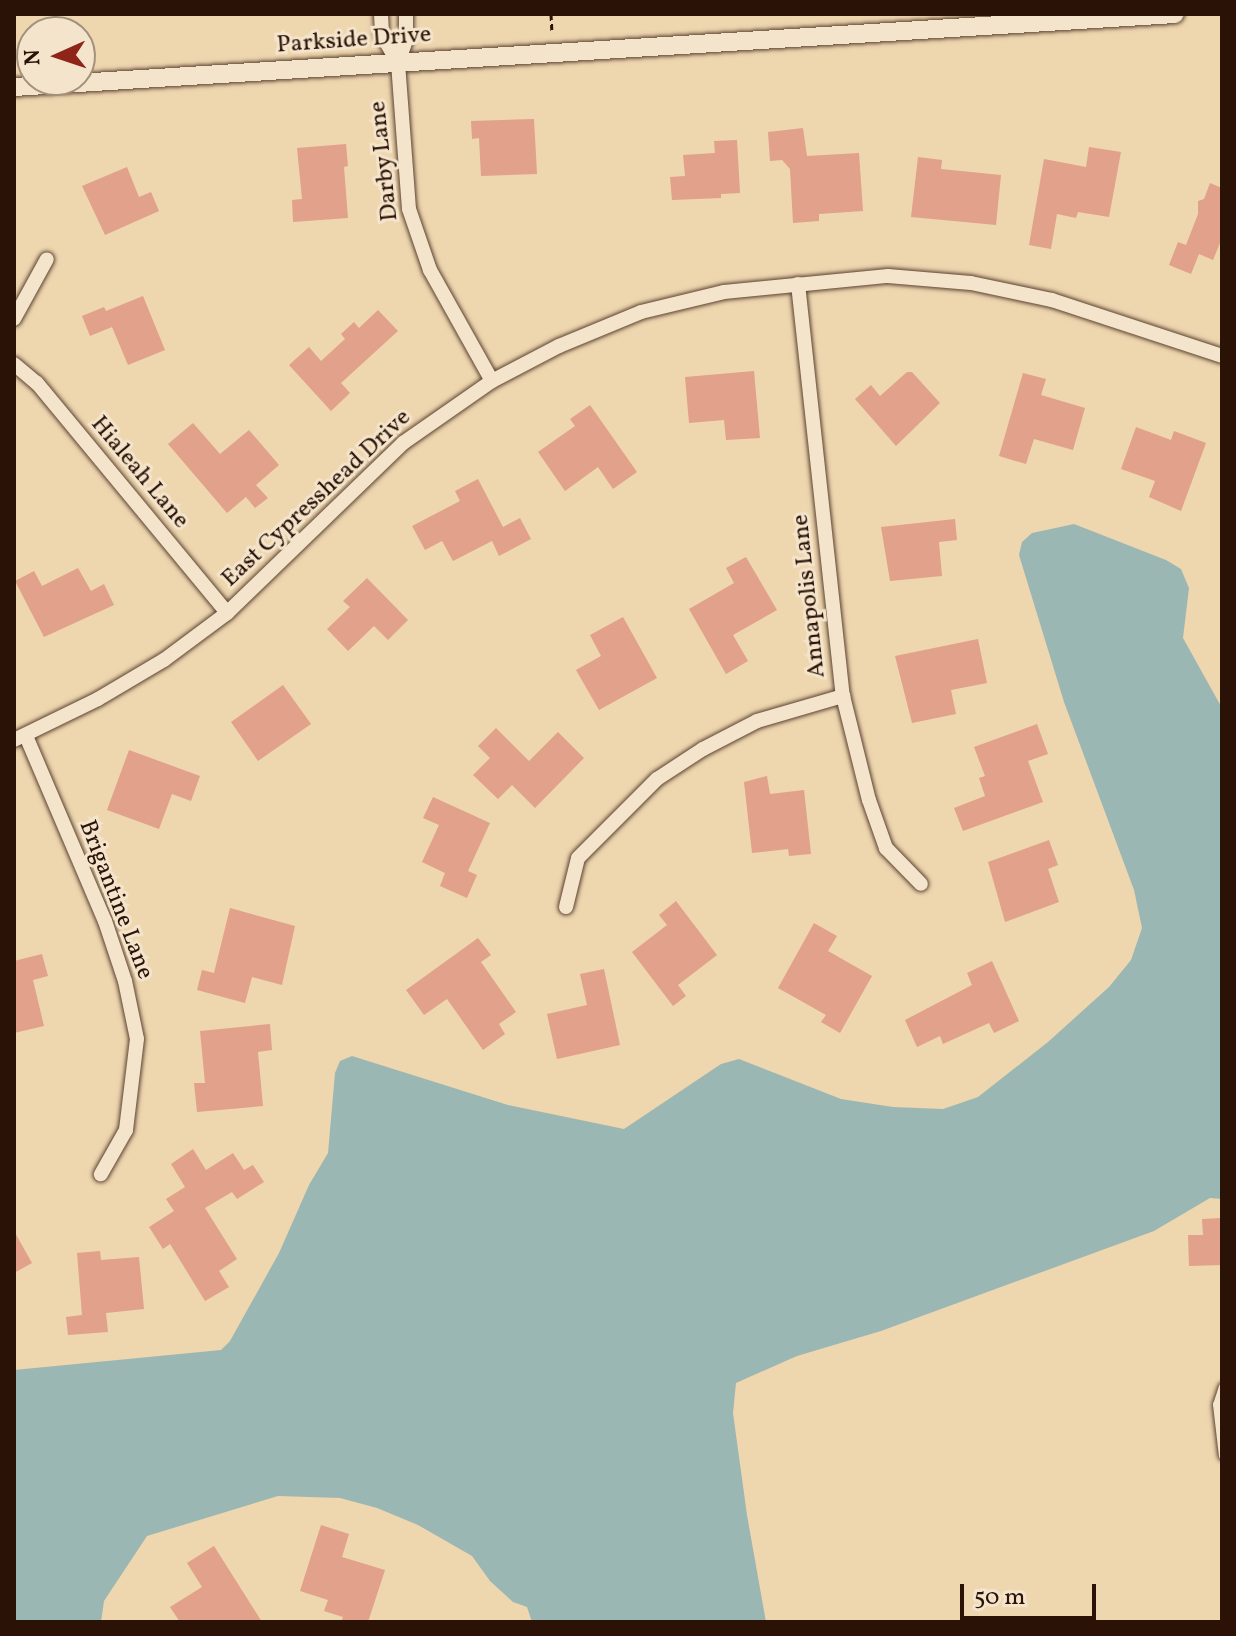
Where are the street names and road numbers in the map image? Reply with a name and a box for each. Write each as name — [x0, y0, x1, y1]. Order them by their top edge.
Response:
street label: Parkside Drive — [276, 21, 432, 61]
street label: Darby Lane — [364, 99, 406, 223]
street label: East Cypresshead Drive — [217, 404, 417, 594]
street label: Hialeah Lane — [84, 411, 194, 535]
street label: Annapolis Lane — [787, 513, 833, 679]
street label: Brigantine Lane — [71, 816, 159, 984]

